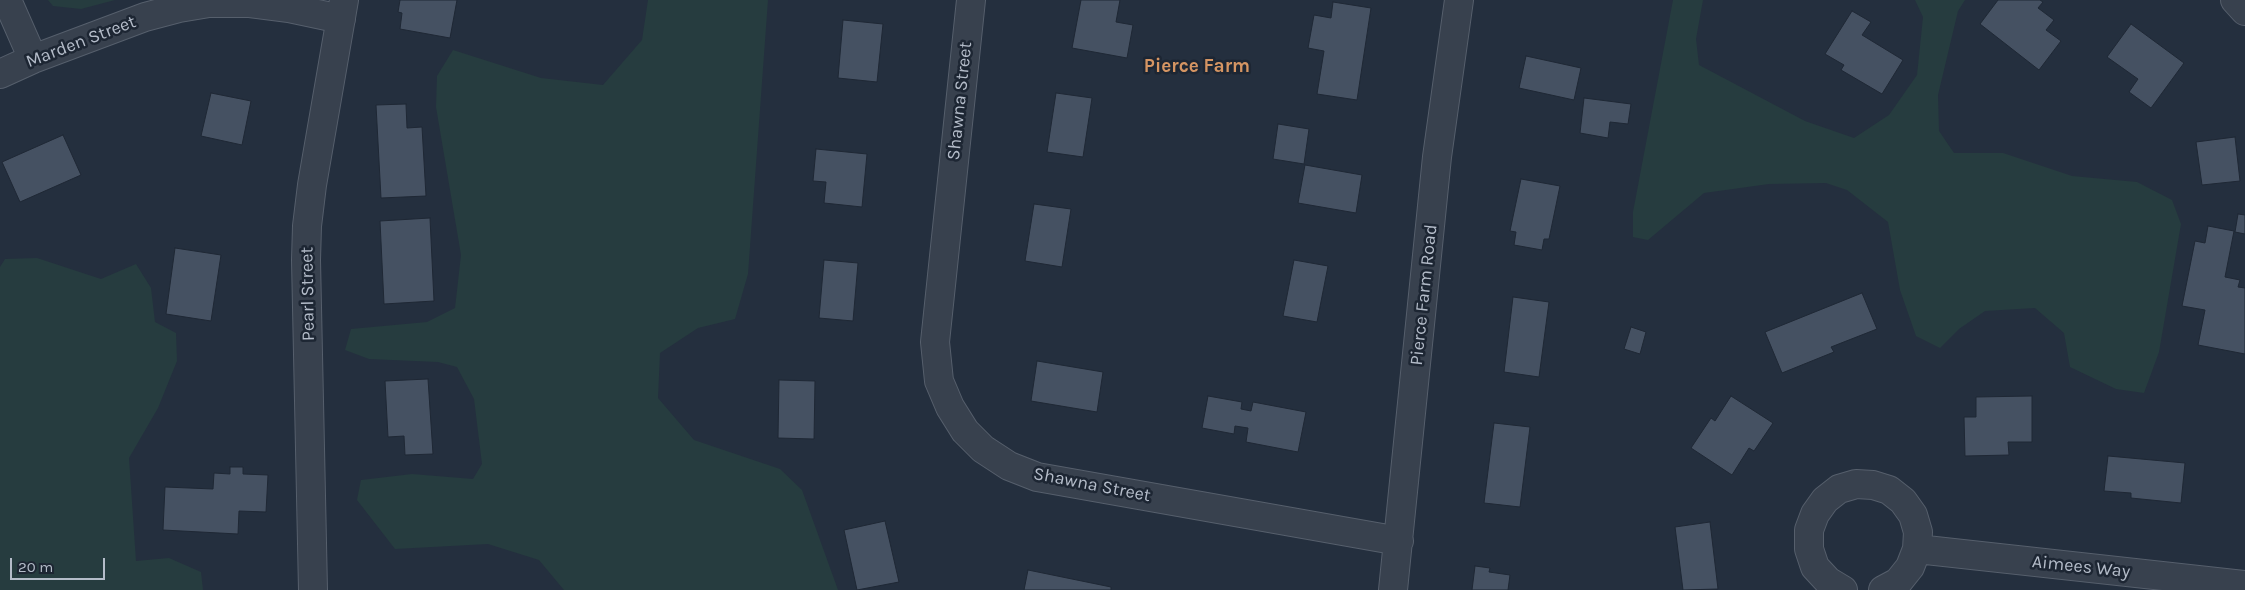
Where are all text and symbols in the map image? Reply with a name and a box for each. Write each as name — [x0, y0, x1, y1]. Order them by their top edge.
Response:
street label: Marden Street — [23, 11, 139, 73]
street label: Shawna Street — [943, 41, 977, 161]
district label: Pierce Farm — [1144, 56, 1250, 78]
street label: Pierce Farm Road — [1406, 223, 1442, 367]
street label: Pearl Street — [296, 247, 320, 341]
street label: Shawna Street — [1031, 463, 1153, 507]
scale bar — [12, 548, 108, 580]
street label: Aimees Way — [2031, 551, 2131, 583]
text: 20 m — [18, 558, 53, 576]

